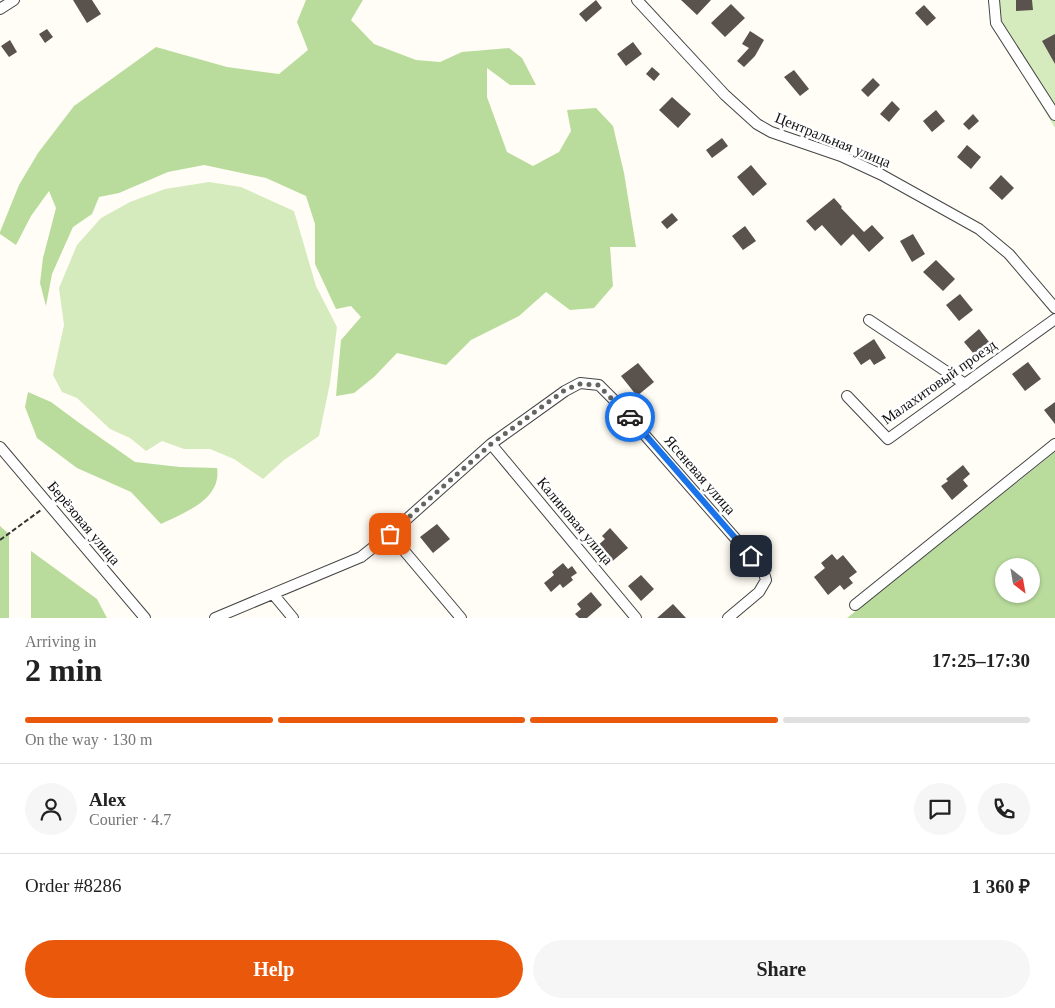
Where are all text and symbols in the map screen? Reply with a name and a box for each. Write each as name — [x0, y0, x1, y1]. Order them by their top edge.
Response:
street label: Центральная улица — [773, 109, 893, 171]
street label: Малахитовый проезд — [879, 336, 1000, 428]
courier — [605, 392, 655, 442]
icon: car — [616, 403, 644, 431]
street label: Ясеневая улица — [661, 432, 739, 518]
street label: Калиновая улица — [534, 474, 616, 568]
street label: Берёзовая улица — [44, 478, 124, 568]
pin — [369, 513, 411, 555]
icon: bag — [376, 520, 404, 548]
pin — [730, 535, 772, 577]
icon: home — [737, 542, 765, 570]
north arrow — [995, 558, 1040, 602]
map controls — [995, 558, 1040, 603]
text: Arriving in — [25, 633, 97, 650]
text: 17:25–17:30 — [932, 650, 1030, 671]
text: 2 min — [25, 652, 102, 688]
text: On the way · 130 m — [25, 731, 153, 748]
button: person — [25, 783, 77, 835]
button: chat — [914, 783, 966, 835]
button: phone — [978, 783, 1030, 835]
text: Alex — [89, 789, 126, 810]
text: Courier · 4.7 — [89, 811, 171, 828]
text: Order #8286 — [25, 875, 122, 896]
text: 1 360 ₽ — [971, 876, 1030, 897]
button: Help — [25, 940, 523, 998]
button: Share — [533, 940, 1030, 998]

